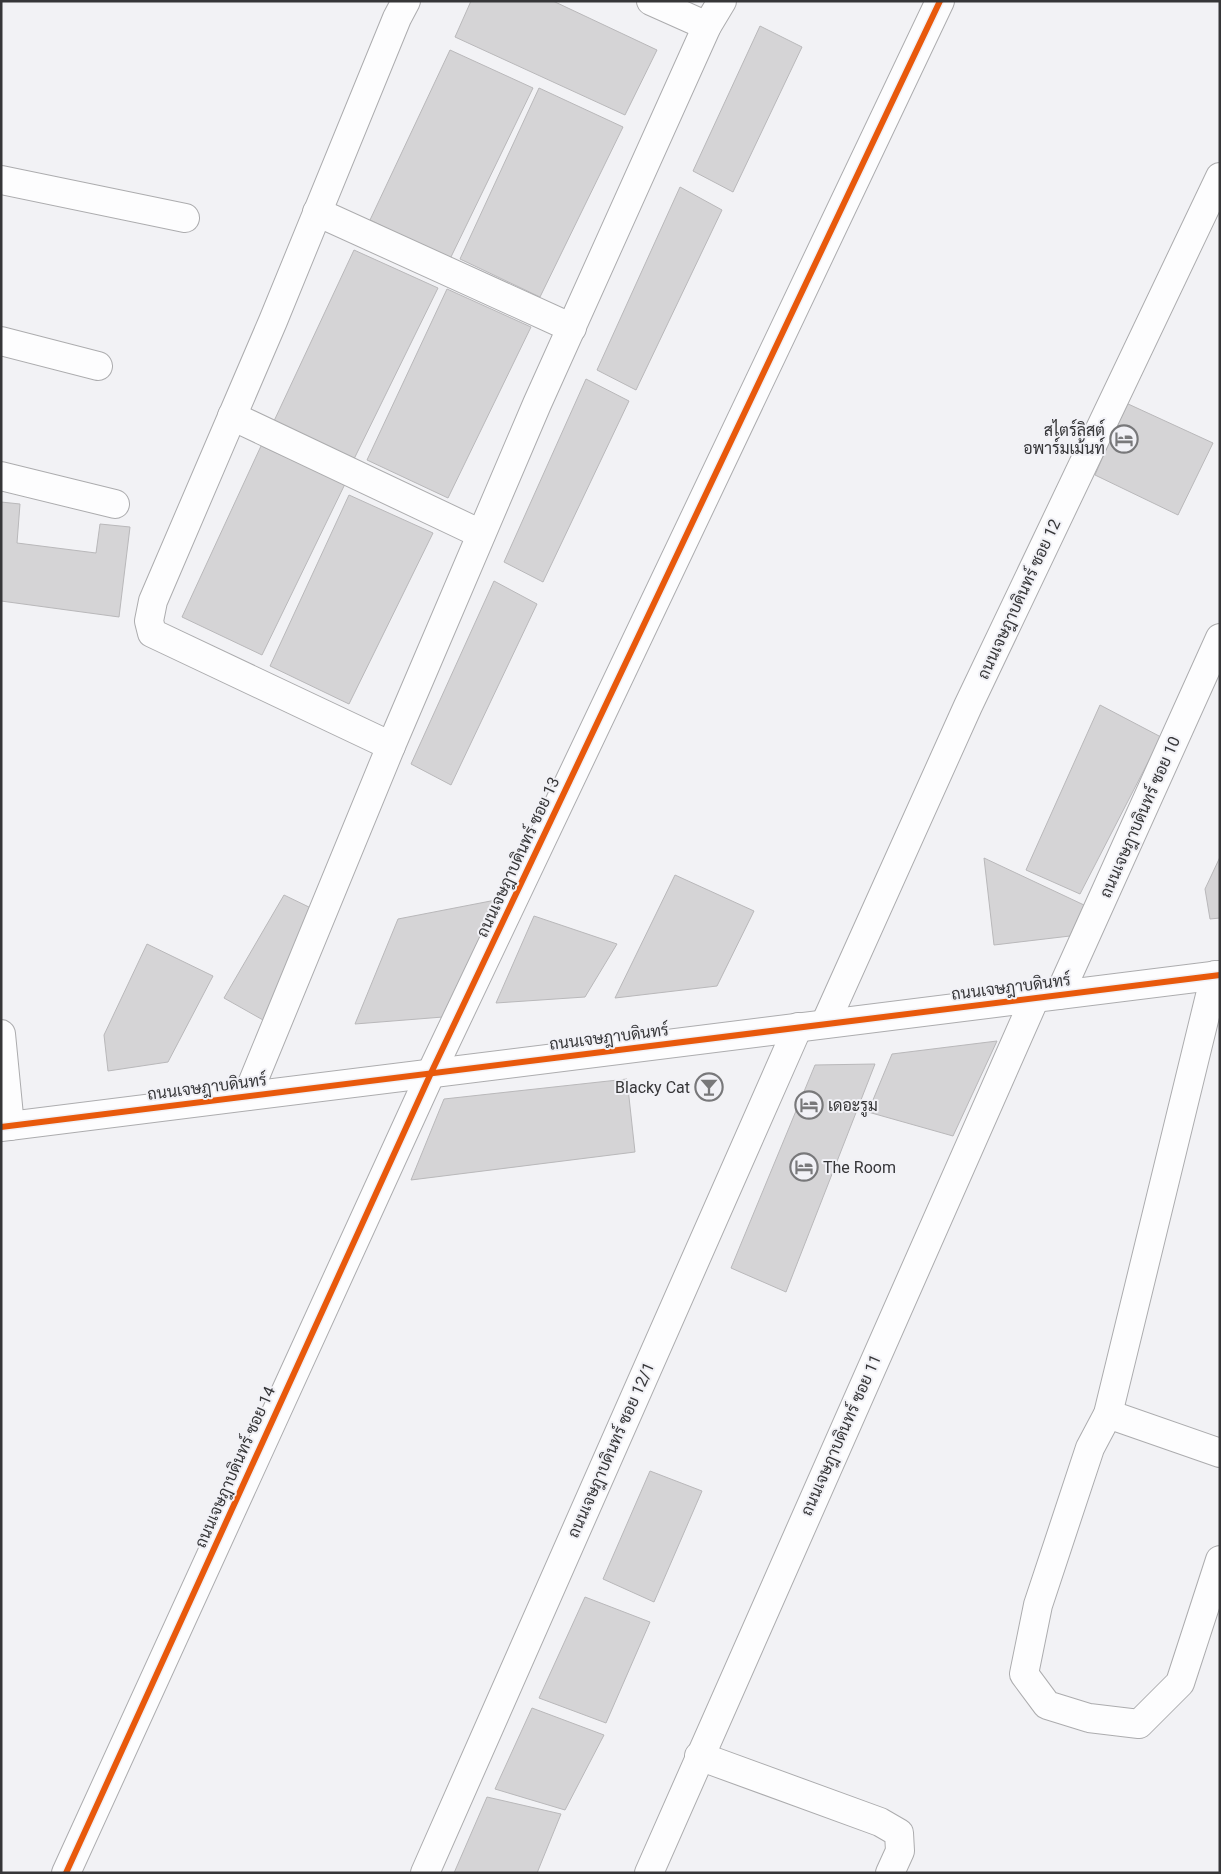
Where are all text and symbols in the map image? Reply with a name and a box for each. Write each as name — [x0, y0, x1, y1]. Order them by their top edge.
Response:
place label: สไตร์ลิสต์ อพาร์มเม้นท์ — [1023, 418, 1105, 458]
hotel icon: สไตร์ลิสต์ อพาร์มเม้นท์ — [1109, 424, 1139, 454]
street label: ถนนเจษฎาบดินทร์ ซอย 12 — [971, 515, 1065, 683]
street label: ถนนเจษฎาบดินทร์ ซอย 10 — [1093, 732, 1185, 901]
street label: ถนนเจษฎาบดินทร์ ซอย 13 — [470, 773, 564, 941]
street label: ถนนเจษฎาบดินทร์ — [950, 967, 1072, 1005]
street label: ถนนเจษฎาบดินทร์ — [548, 1017, 670, 1055]
street label: ถนนเจษฎาบดินทร์ — [146, 1067, 268, 1105]
bar icon: Blacky Cat — [694, 1072, 724, 1102]
place label: Blacky Cat — [615, 1078, 690, 1097]
hotel icon: เดอะรูม — [794, 1090, 824, 1120]
place label: เดอะรูม — [828, 1096, 878, 1117]
hotel icon: The Room — [789, 1152, 819, 1182]
place label: The Room — [823, 1158, 896, 1177]
street label: ถนนเจษฎาบดินทร์ ซอย 11 — [794, 1350, 886, 1519]
street label: ถนนเจษฎาบดินทร์ ซอย 12/1 — [561, 1358, 659, 1541]
street label: ถนนเจษฎาบดินทร์ ซอย 14 — [188, 1382, 280, 1551]

